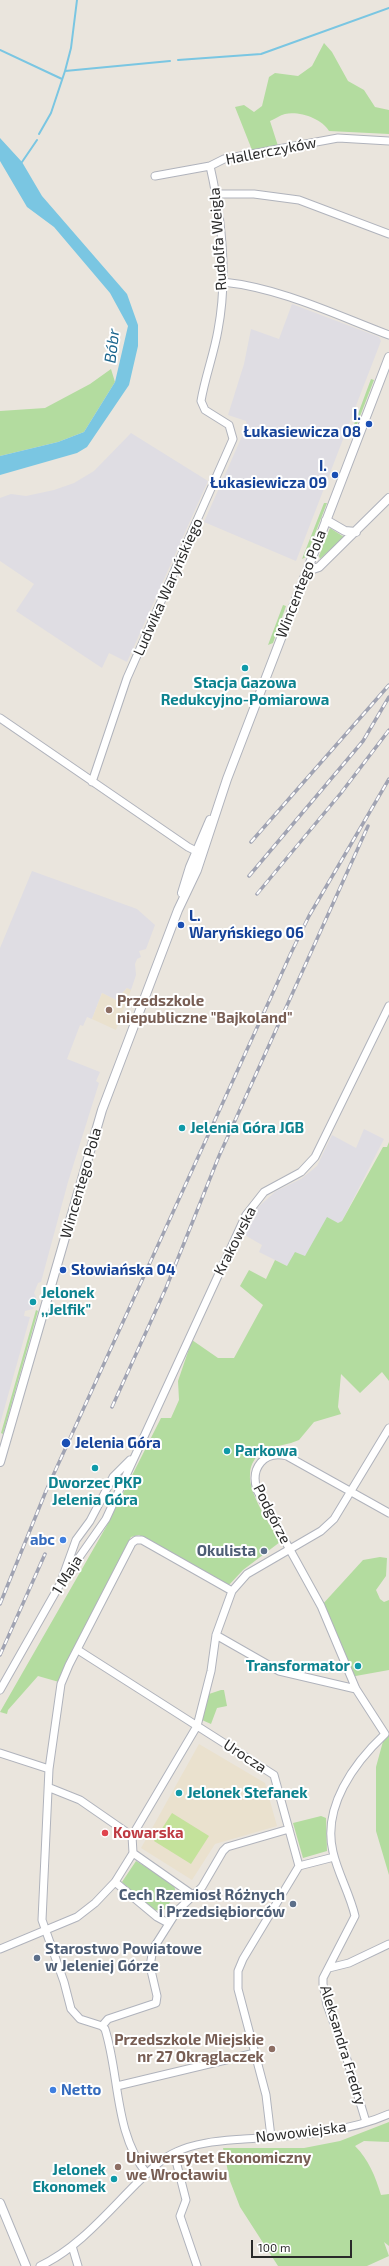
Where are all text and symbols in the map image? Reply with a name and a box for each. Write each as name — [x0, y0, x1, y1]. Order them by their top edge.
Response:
street label: Hallerczyków — [224, 133, 318, 169]
street label: Rudolfa Weigla — [205, 187, 231, 291]
water label: Bóbr — [100, 328, 124, 364]
place label: I. Łukasiewicza 08 — [244, 406, 361, 441]
marker: I. Łukasiewicza 08 — [364, 419, 374, 429]
place label: I. Łukasiewicza 09 — [210, 457, 327, 492]
marker: I. Łukasiewicza 09 — [330, 470, 340, 480]
street label: Ludwika Waryńskiego — [129, 515, 207, 659]
street label: Wincentego Pola — [272, 527, 330, 641]
marker: Stacja Gazowa Redukcyjno-Pomiarowa — [240, 663, 250, 673]
place label: Stacja Gazowa Redukcyjno-Pomiarowa — [161, 674, 329, 709]
place label: L. Waryńskiego 06 — [189, 907, 304, 942]
marker: L. Waryńskiego 06 — [176, 920, 186, 930]
place label: Przedszkole niepubliczne "Bajkoland" — [117, 992, 293, 1027]
marker: Przedszkole niepubliczne "Bajkoland" — [104, 1005, 114, 1015]
place label: Jelenia Góra JGB — [190, 1119, 304, 1137]
marker: Jelenia Góra JGB — [177, 1123, 187, 1133]
street label: Wincentego Pola — [57, 1125, 105, 1241]
street label: Krakowska — [210, 1204, 260, 1278]
place label: Słowiańska 04 — [71, 1261, 176, 1279]
marker: Słowiańska 04 — [58, 1265, 68, 1275]
place label: Jelonek ,,Jelfik" — [41, 1284, 95, 1319]
marker: Jelonek ,,Jelfik" — [28, 1297, 38, 1307]
place label: Jelenia Góra — [75, 1434, 161, 1452]
marker: Jelenia Góra — [60, 1437, 72, 1449]
place label: Parkowa — [235, 1442, 297, 1460]
marker: Parkowa — [222, 1446, 232, 1456]
marker: Dworzec PKP Jelenia Góra — [90, 1463, 100, 1473]
place label: Dworzec PKP Jelenia Góra — [48, 1474, 142, 1509]
street label: Podgórze — [249, 1481, 295, 1547]
place label: abc — [30, 1531, 55, 1549]
marker: abc — [58, 1535, 68, 1545]
place label: Okulista — [197, 1542, 256, 1560]
marker: Okulista — [259, 1546, 269, 1556]
street label: 1 Maja — [48, 1552, 86, 1598]
place label: Transformator — [246, 1657, 350, 1675]
marker: Transformator — [353, 1661, 363, 1671]
street label: Urocza — [220, 1736, 270, 1776]
place label: Jelonek Stefanek — [187, 1784, 308, 1802]
marker: Jelonek Stefanek — [174, 1788, 184, 1798]
place label: Kowarska — [113, 1824, 184, 1842]
marker: Kowarska — [100, 1828, 110, 1838]
place label: Cech Rzemiosł Różnych i Przedsiębiorców — [119, 1886, 285, 1921]
marker: Cech Rzemiosł Różnych i Przedsiębiorców — [288, 1899, 298, 1909]
place label: Starostwo Powiatowe w Jeleniej Górze — [45, 1940, 202, 1975]
marker: Starostwo Powiatowe w Jeleniej Górze — [32, 1953, 42, 1963]
street label: Aleksandra Fredry — [316, 1983, 370, 2107]
place label: Przedszkole Miejskie nr 27 Okrąglaczek — [114, 2031, 264, 2066]
marker: Przedszkole Miejskie nr 27 Okrąglaczek — [267, 2044, 277, 2054]
place label: Netto — [61, 2081, 101, 2099]
marker: Netto — [48, 2085, 58, 2095]
street label: Nowowiejska — [255, 2118, 347, 2146]
place label: Uniwersytet Ekonomiczny we Wrocławiu — [126, 2149, 311, 2184]
place label: Jelonek Ekonomek — [32, 2161, 106, 2196]
marker: Uniwersytet Ekonomiczny we Wrocławiu — [113, 2162, 123, 2172]
marker: Jelonek Ekonomek — [109, 2174, 119, 2184]
scale bar — [253, 2232, 354, 2258]
text: 100 m — [258, 2240, 290, 2254]

